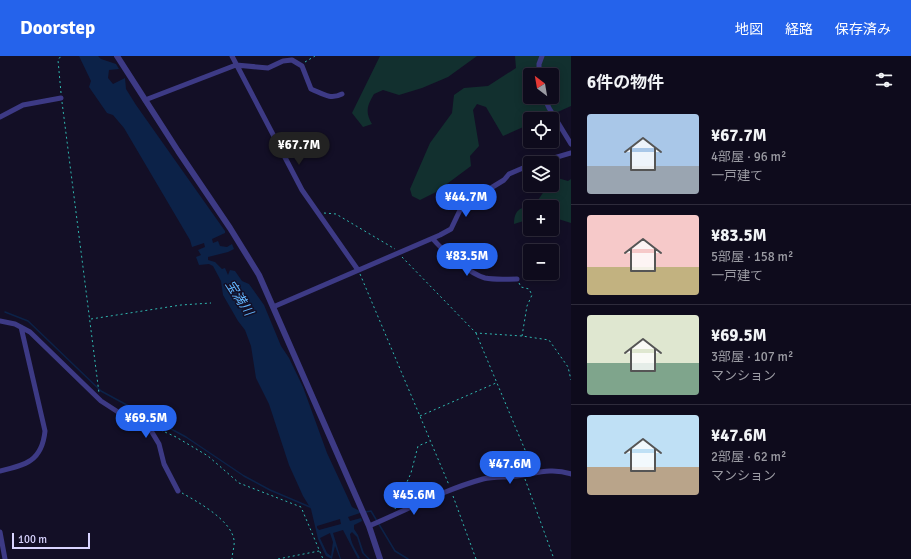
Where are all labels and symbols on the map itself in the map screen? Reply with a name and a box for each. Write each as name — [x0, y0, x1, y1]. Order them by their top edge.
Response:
north arrow — [523, 68, 559, 104]
pin: ¥67.7M — [266, 132, 332, 166]
pin: ¥44.7M — [433, 184, 499, 218]
pin: ¥83.5M — [434, 243, 500, 277]
water label: 宝満川 — [222, 277, 257, 320]
pin: ¥69.5M — [113, 405, 179, 439]
pin: ¥47.6M — [477, 451, 543, 485]
pin: ¥45.6M — [381, 482, 447, 516]
scale bar — [12, 531, 90, 550]

